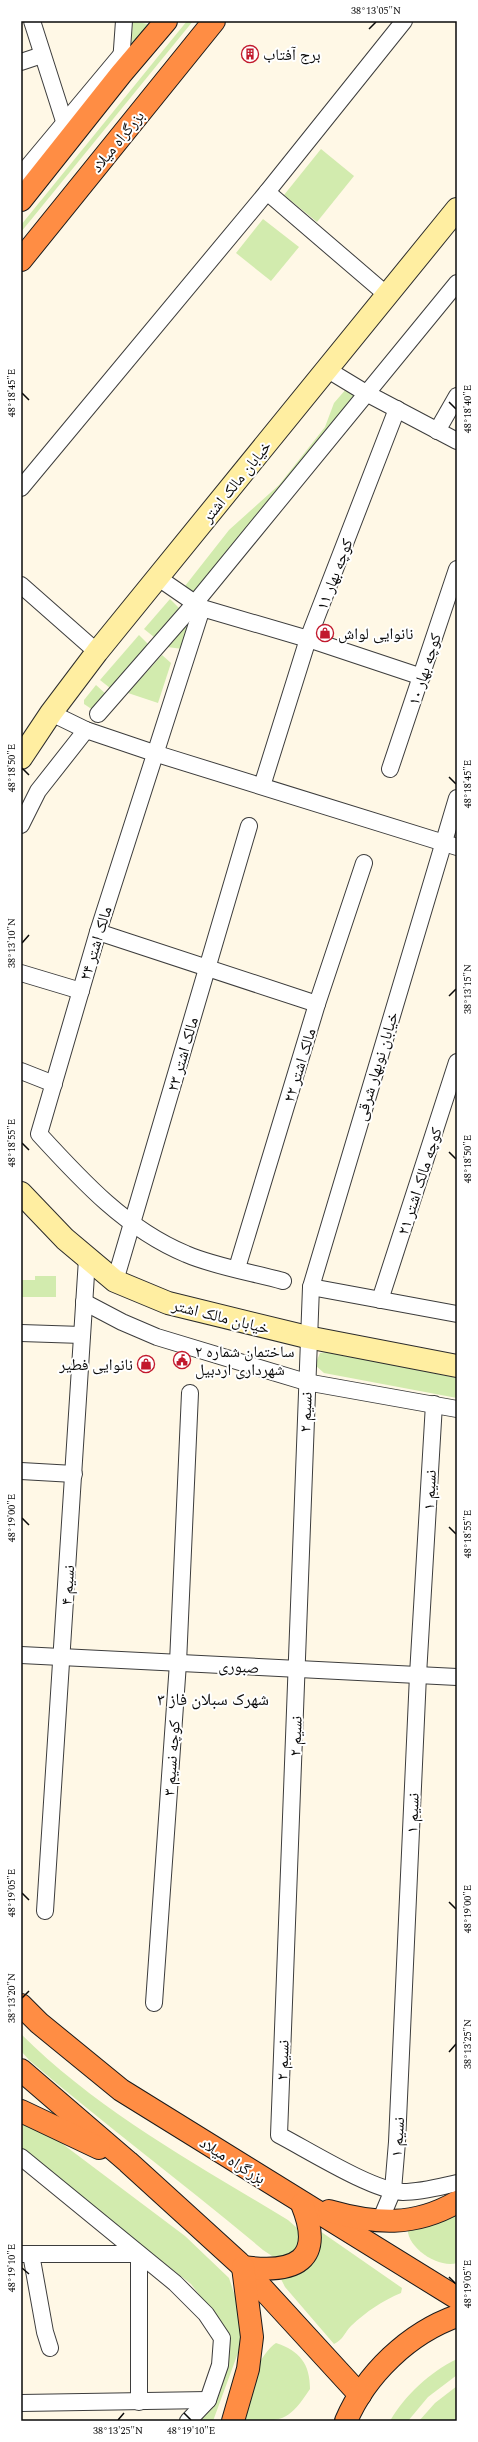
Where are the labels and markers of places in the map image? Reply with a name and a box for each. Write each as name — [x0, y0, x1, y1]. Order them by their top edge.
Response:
place label: برج آفتاب — [263, 43, 321, 67]
building icon: برج آفتاب — [240, 44, 260, 64]
place label: نانوایی لواش — [338, 622, 414, 646]
shop icon: نانوایی لواش — [315, 623, 335, 643]
place label: ساختمان شماره ۲ شهرداری اردبیل — [195, 1340, 295, 1382]
public building icon: ساختمان شماره ۲ شهرداری اردبیل — [172, 1350, 192, 1370]
place label: نانوایی فطیر — [58, 1353, 133, 1377]
shop icon: نانوایی فطیر — [136, 1354, 156, 1374]

